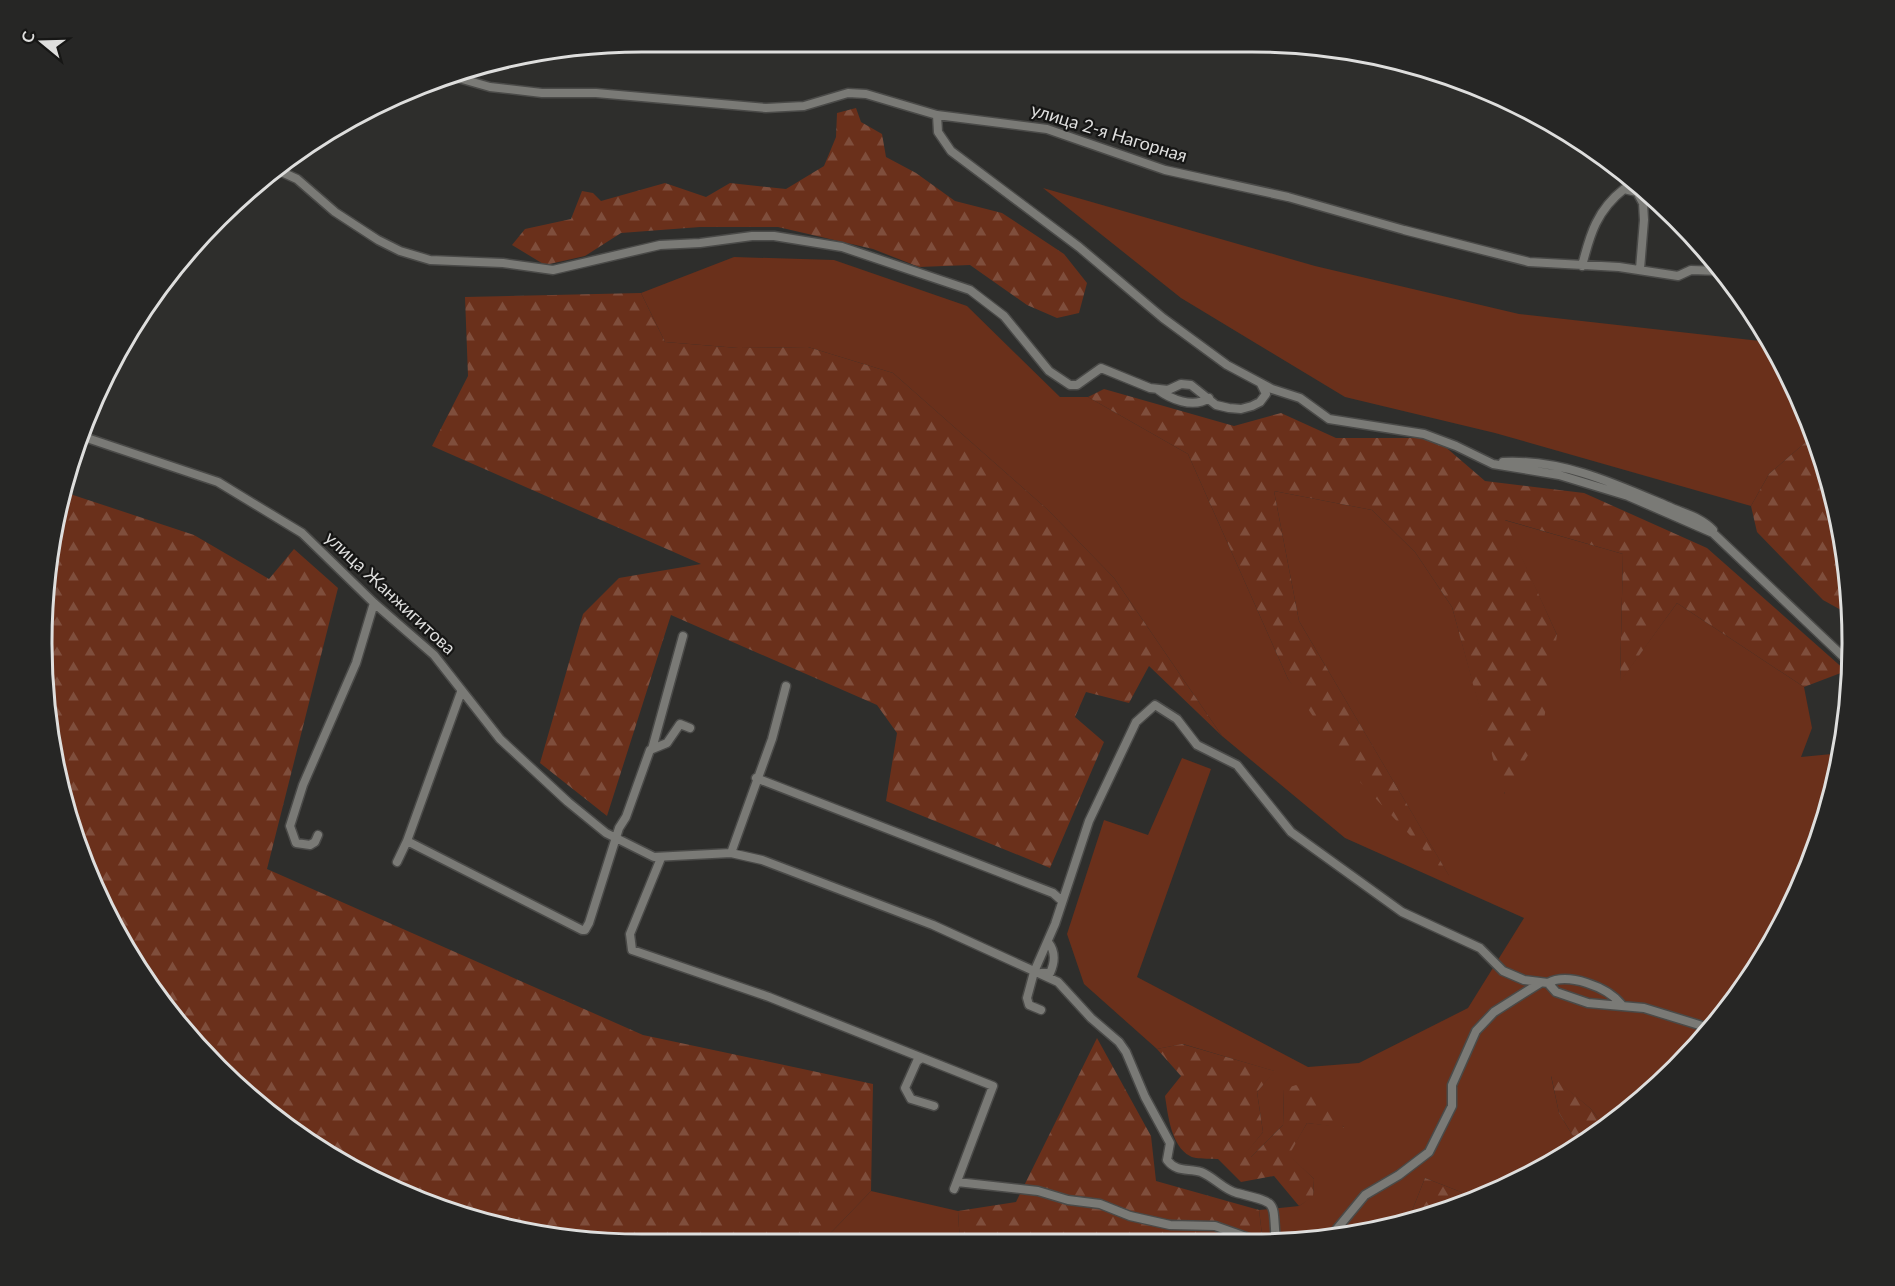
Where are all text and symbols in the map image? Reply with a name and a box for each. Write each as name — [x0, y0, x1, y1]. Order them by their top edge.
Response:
north arrow — [12, 12, 72, 72]
text: С — [17, 28, 38, 45]
street label: улица 2-я Нагорная — [1029, 98, 1190, 166]
street label: улица Жанжигитова — [321, 526, 461, 658]

